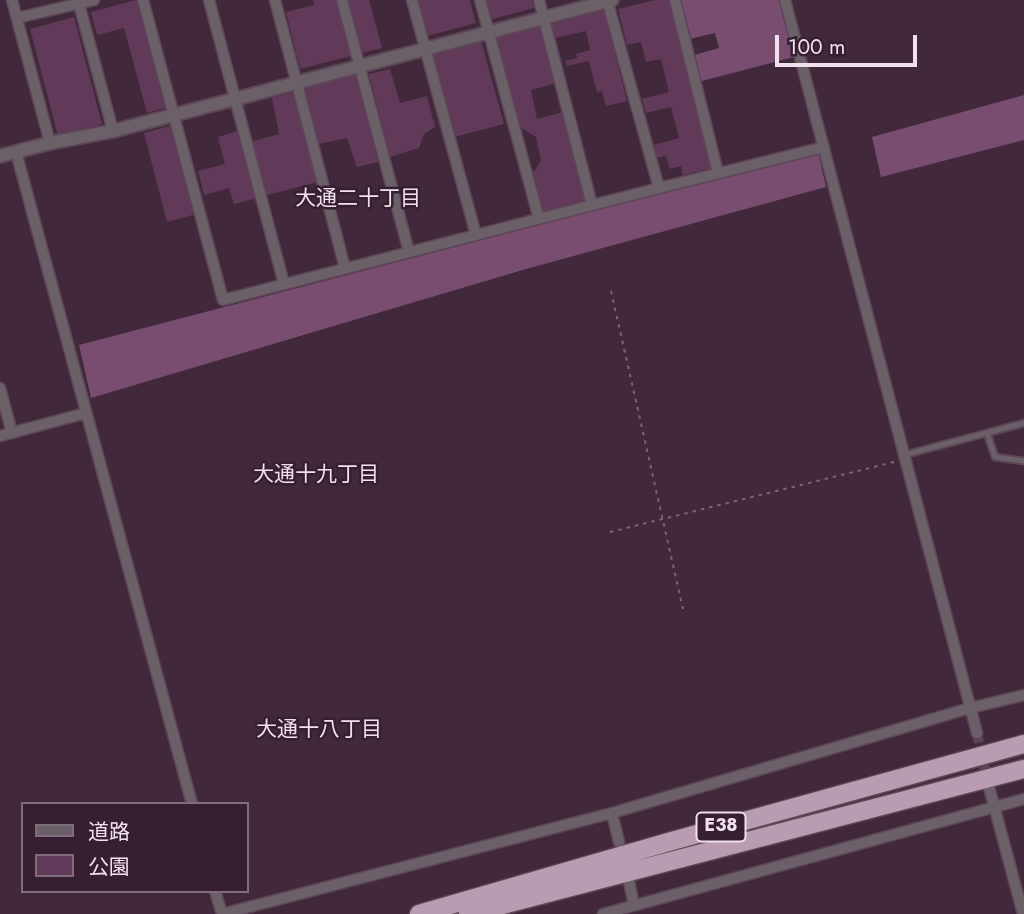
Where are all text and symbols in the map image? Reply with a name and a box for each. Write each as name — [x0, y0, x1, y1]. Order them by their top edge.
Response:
scale bar — [779, 21, 921, 65]
text: 100 m — [788, 32, 845, 62]
district label: 大通二十丁目 — [295, 187, 421, 213]
district label: 大通十九丁目 — [253, 463, 379, 489]
district label: 大通十八丁目 — [256, 718, 382, 744]
legend — [21, 802, 248, 893]
road number: E38 — [696, 812, 746, 842]
text: 道路 — [88, 817, 130, 847]
text: 公園 — [88, 852, 130, 882]

